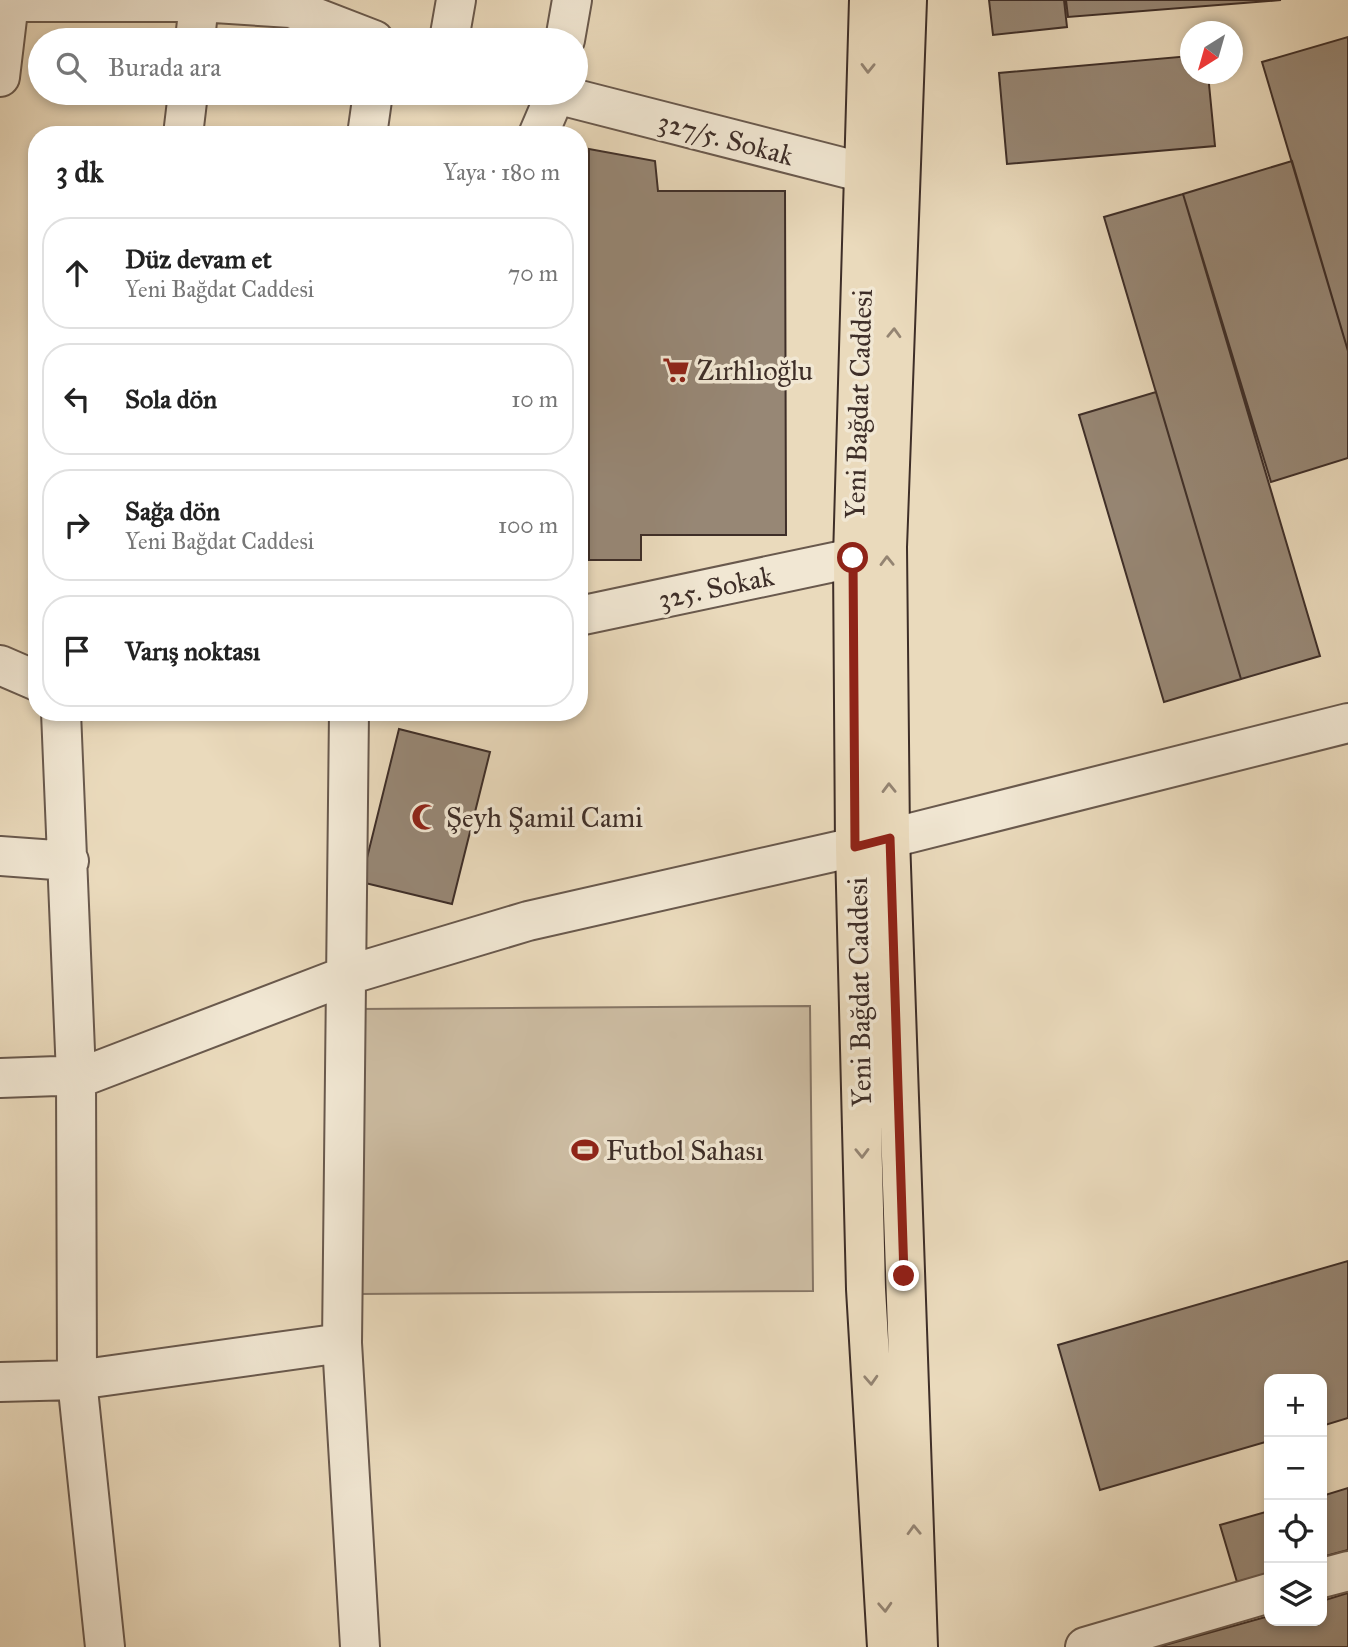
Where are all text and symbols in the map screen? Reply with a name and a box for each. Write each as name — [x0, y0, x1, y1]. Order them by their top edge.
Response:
north arrow — [1180, 21, 1243, 84]
search box — [28, 28, 588, 105]
icon: search — [52, 48, 90, 86]
text: Burada ara — [108, 51, 221, 83]
one-way arrow — [860, 63, 876, 74]
street label: 327/5. Sokak — [654, 104, 797, 173]
text: 3 dk — [56, 154, 103, 190]
text: Yaya · 180 m — [443, 158, 560, 186]
text: Düz devam et — [125, 243, 272, 275]
icon: ahead — [58, 254, 96, 292]
text: 70 m — [508, 259, 558, 287]
text: Yeni Bağdat Caddesi — [125, 275, 314, 303]
street label: Yeni Bağdat Caddesi — [837, 288, 880, 520]
one-way arrow — [886, 328, 901, 339]
place label: Zırhlıoğlu — [697, 353, 813, 388]
supermarket icon: Zırhlıoğlu — [661, 355, 691, 385]
icon: left — [58, 380, 96, 418]
text: Sola dön — [125, 383, 217, 415]
text: 10 m — [511, 385, 558, 413]
text: Sağa dön — [125, 495, 220, 527]
icon: right — [58, 506, 96, 544]
text: 100 m — [498, 511, 558, 539]
text: Yeni Bağdat Caddesi — [125, 527, 314, 555]
route start — [837, 542, 868, 573]
one-way arrow — [879, 555, 895, 566]
street label: 325. Sokak — [655, 558, 777, 617]
icon: arrive — [58, 632, 96, 670]
text: Varış noktası — [125, 635, 260, 667]
one-way arrow — [881, 783, 897, 793]
place label: Şeyh Şamil Cami — [446, 800, 643, 835]
mosque icon: Şeyh Şamil Cami — [410, 802, 440, 832]
street label: Yeni Bağdat Caddesi — [840, 876, 879, 1107]
place label: Futbol Sahası — [606, 1133, 764, 1168]
sports icon: Futbol Sahası — [570, 1135, 600, 1165]
one-way arrow — [855, 1148, 870, 1159]
route end — [888, 1260, 919, 1291]
map controls — [1264, 1374, 1327, 1626]
button: + — [1264, 1374, 1327, 1437]
one-way arrow — [863, 1375, 878, 1386]
button: − — [1264, 1437, 1327, 1500]
button: locate — [1264, 1500, 1327, 1563]
one-way arrow — [906, 1524, 921, 1535]
button: layers — [1264, 1563, 1327, 1626]
one-way arrow — [877, 1602, 892, 1613]

